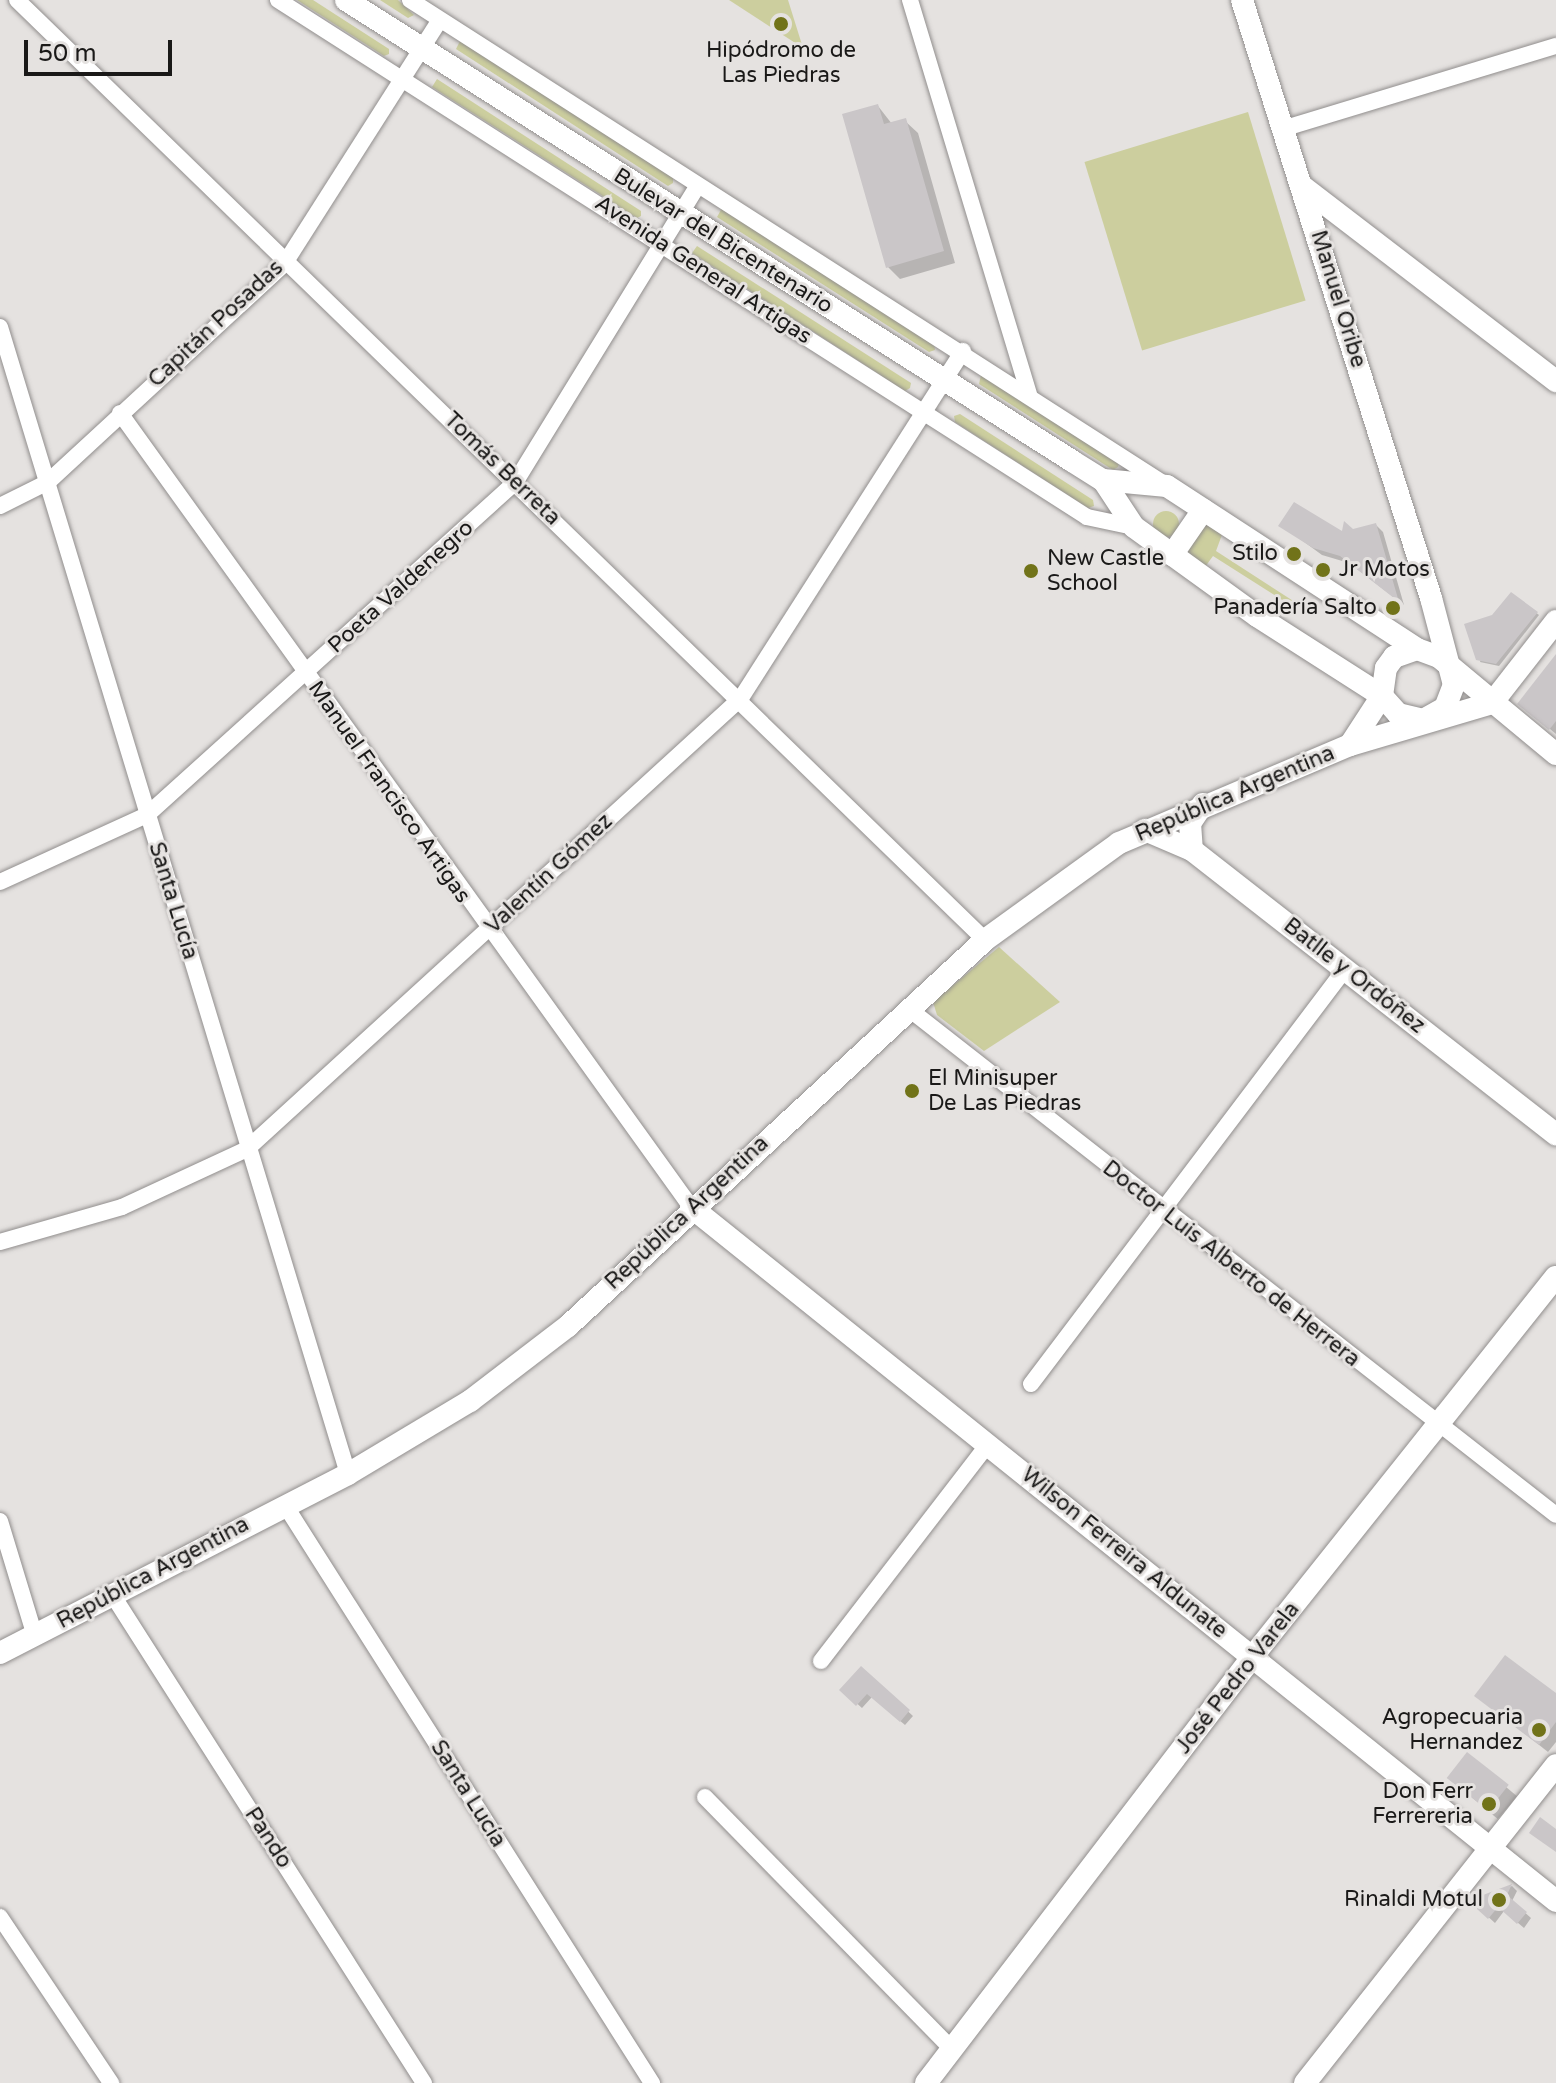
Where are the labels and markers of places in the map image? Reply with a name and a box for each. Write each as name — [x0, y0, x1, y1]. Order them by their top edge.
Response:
marker: Hipódromo de Las Piedras — [772, 15, 790, 33]
place label: Hipódromo de Las Piedras — [706, 37, 856, 88]
place label: Stilo — [1232, 541, 1278, 567]
place label: New Castle School — [1047, 545, 1164, 596]
marker: Stilo — [1285, 545, 1303, 563]
place label: Jr Motos — [1339, 557, 1430, 583]
marker: Jr Motos — [1314, 561, 1332, 579]
marker: New Castle School — [1022, 562, 1040, 580]
place label: Panadería Salto — [1213, 595, 1377, 621]
marker: Panadería Salto — [1384, 599, 1402, 617]
place label: El Minisuper De Las Piedras — [928, 1065, 1081, 1116]
marker: El Minisuper De Las Piedras — [903, 1082, 921, 1100]
place label: Agropecuaria Hernandez — [1381, 1704, 1523, 1756]
marker: Agropecuaria Hernandez — [1530, 1721, 1548, 1739]
place label: Don Ferr Ferrereria — [1372, 1778, 1473, 1830]
marker: Don Ferr Ferrereria — [1480, 1795, 1498, 1813]
place label: Rinaldi Motul — [1344, 1887, 1483, 1913]
marker: Rinaldi Motul — [1490, 1891, 1508, 1909]

